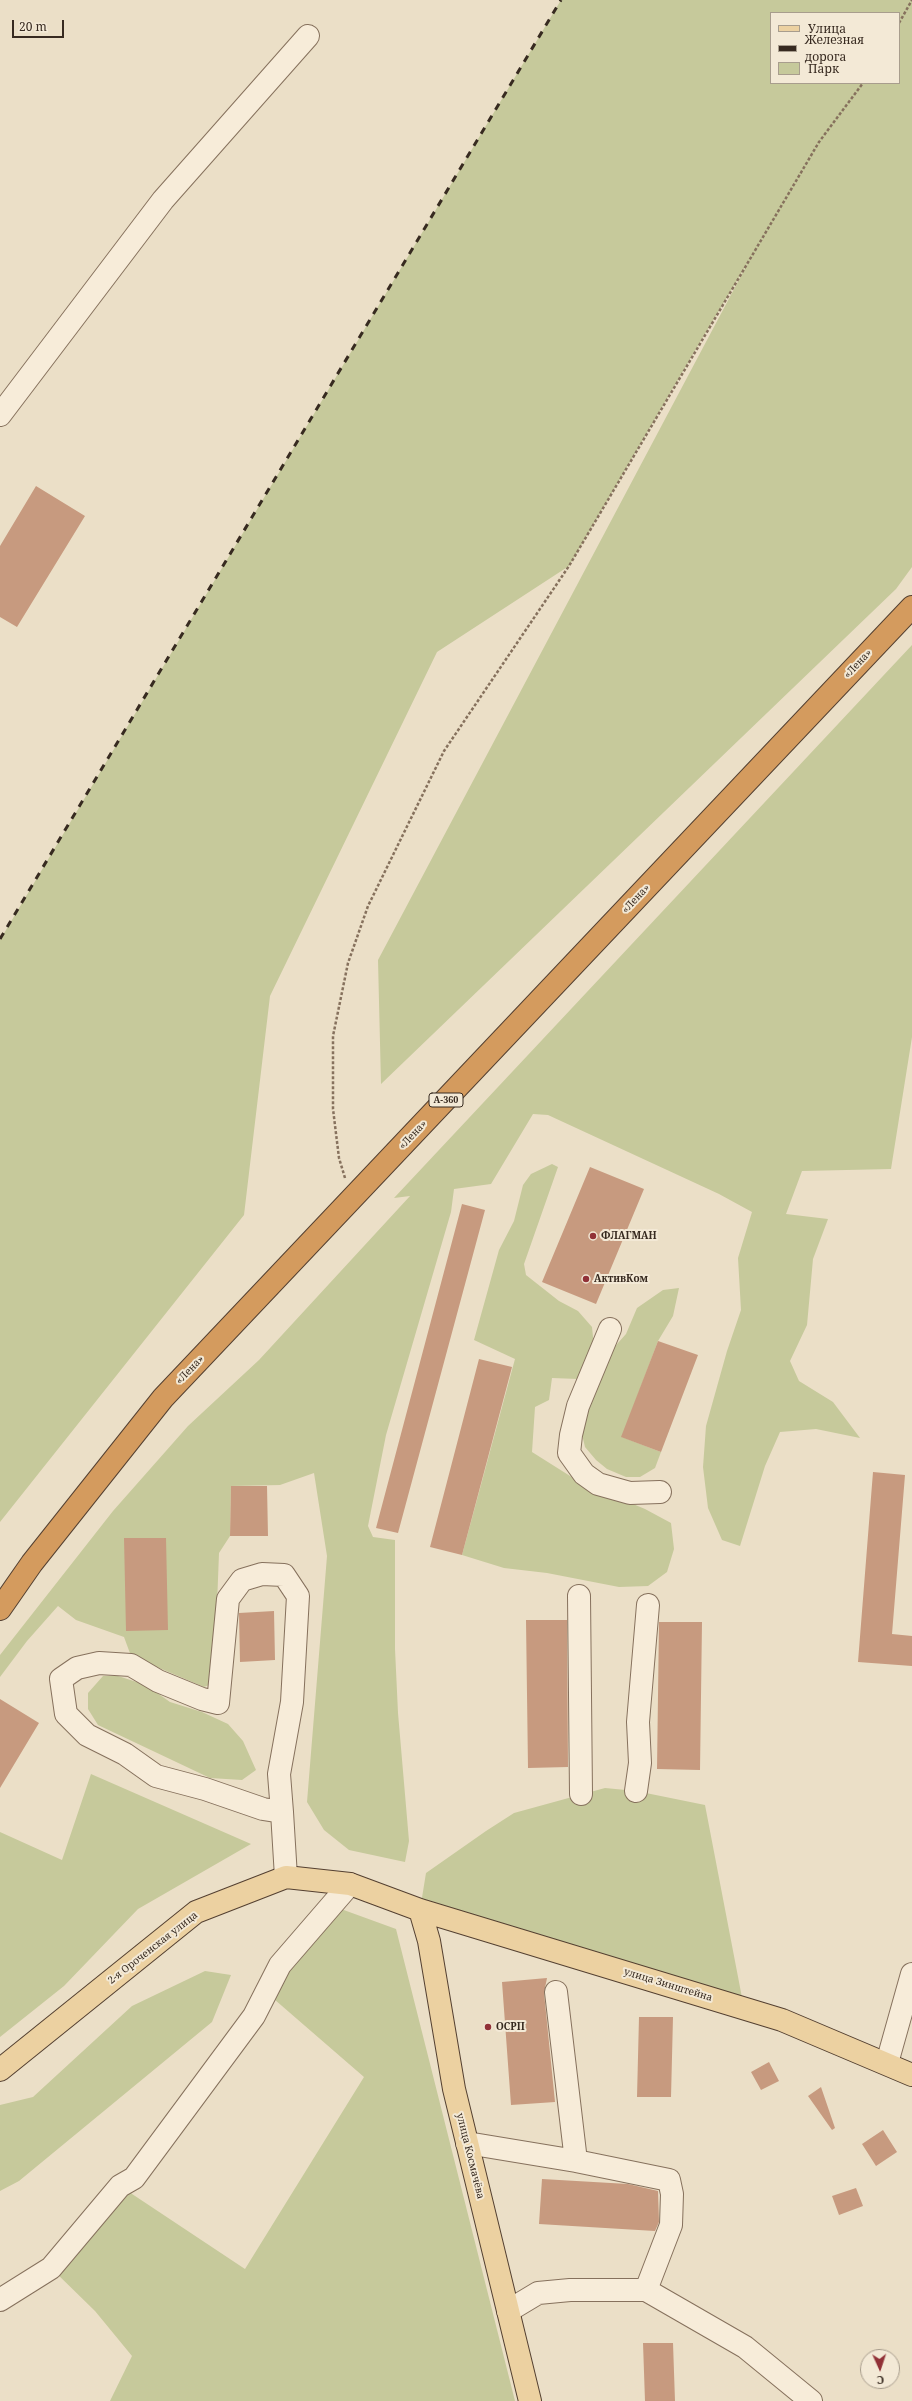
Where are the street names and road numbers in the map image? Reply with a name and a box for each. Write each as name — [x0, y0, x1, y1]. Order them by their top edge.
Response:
street label: «Лена» — [842, 647, 874, 681]
street label: «Лена» — [620, 882, 652, 916]
road number: А-360 — [429, 1093, 463, 1107]
street label: «Лена» — [397, 1118, 429, 1152]
street label: «Лена» — [173, 1353, 207, 1387]
street label: 2-я Ороченская улица — [106, 1909, 200, 1987]
street label: улица Зинштейна — [622, 1966, 714, 2004]
street label: улица Космачёва — [454, 2112, 486, 2200]

